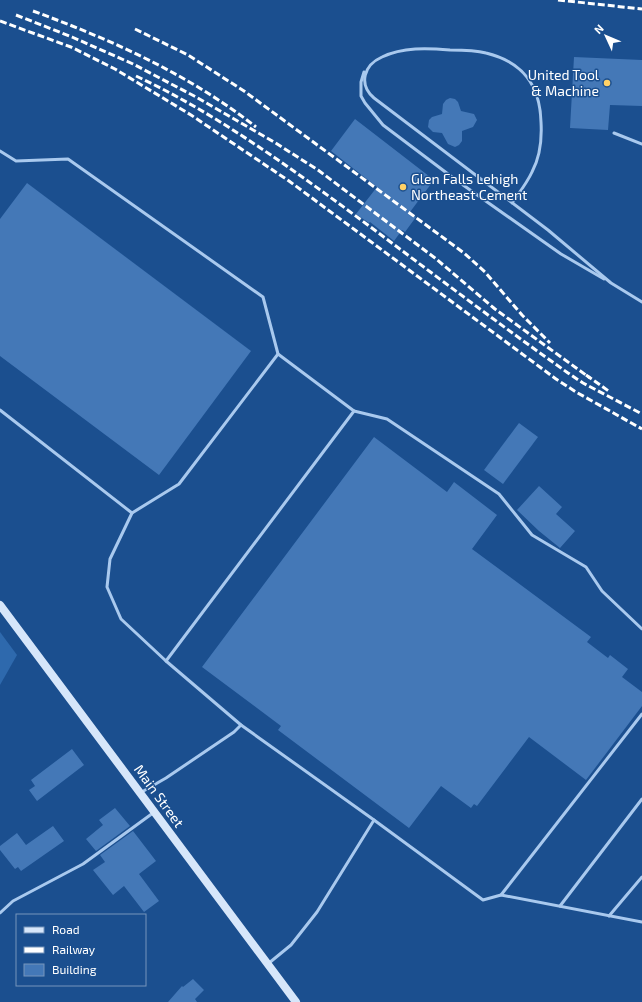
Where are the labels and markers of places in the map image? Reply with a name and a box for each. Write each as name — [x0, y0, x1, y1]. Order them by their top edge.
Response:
place label: United Tool & Machine — [528, 66, 600, 99]
marker: United Tool & Machine — [602, 78, 612, 88]
place label: Glen Falls Lehigh Northeast Cement — [411, 170, 527, 203]
marker: Glen Falls Lehigh Northeast Cement — [398, 182, 408, 192]

